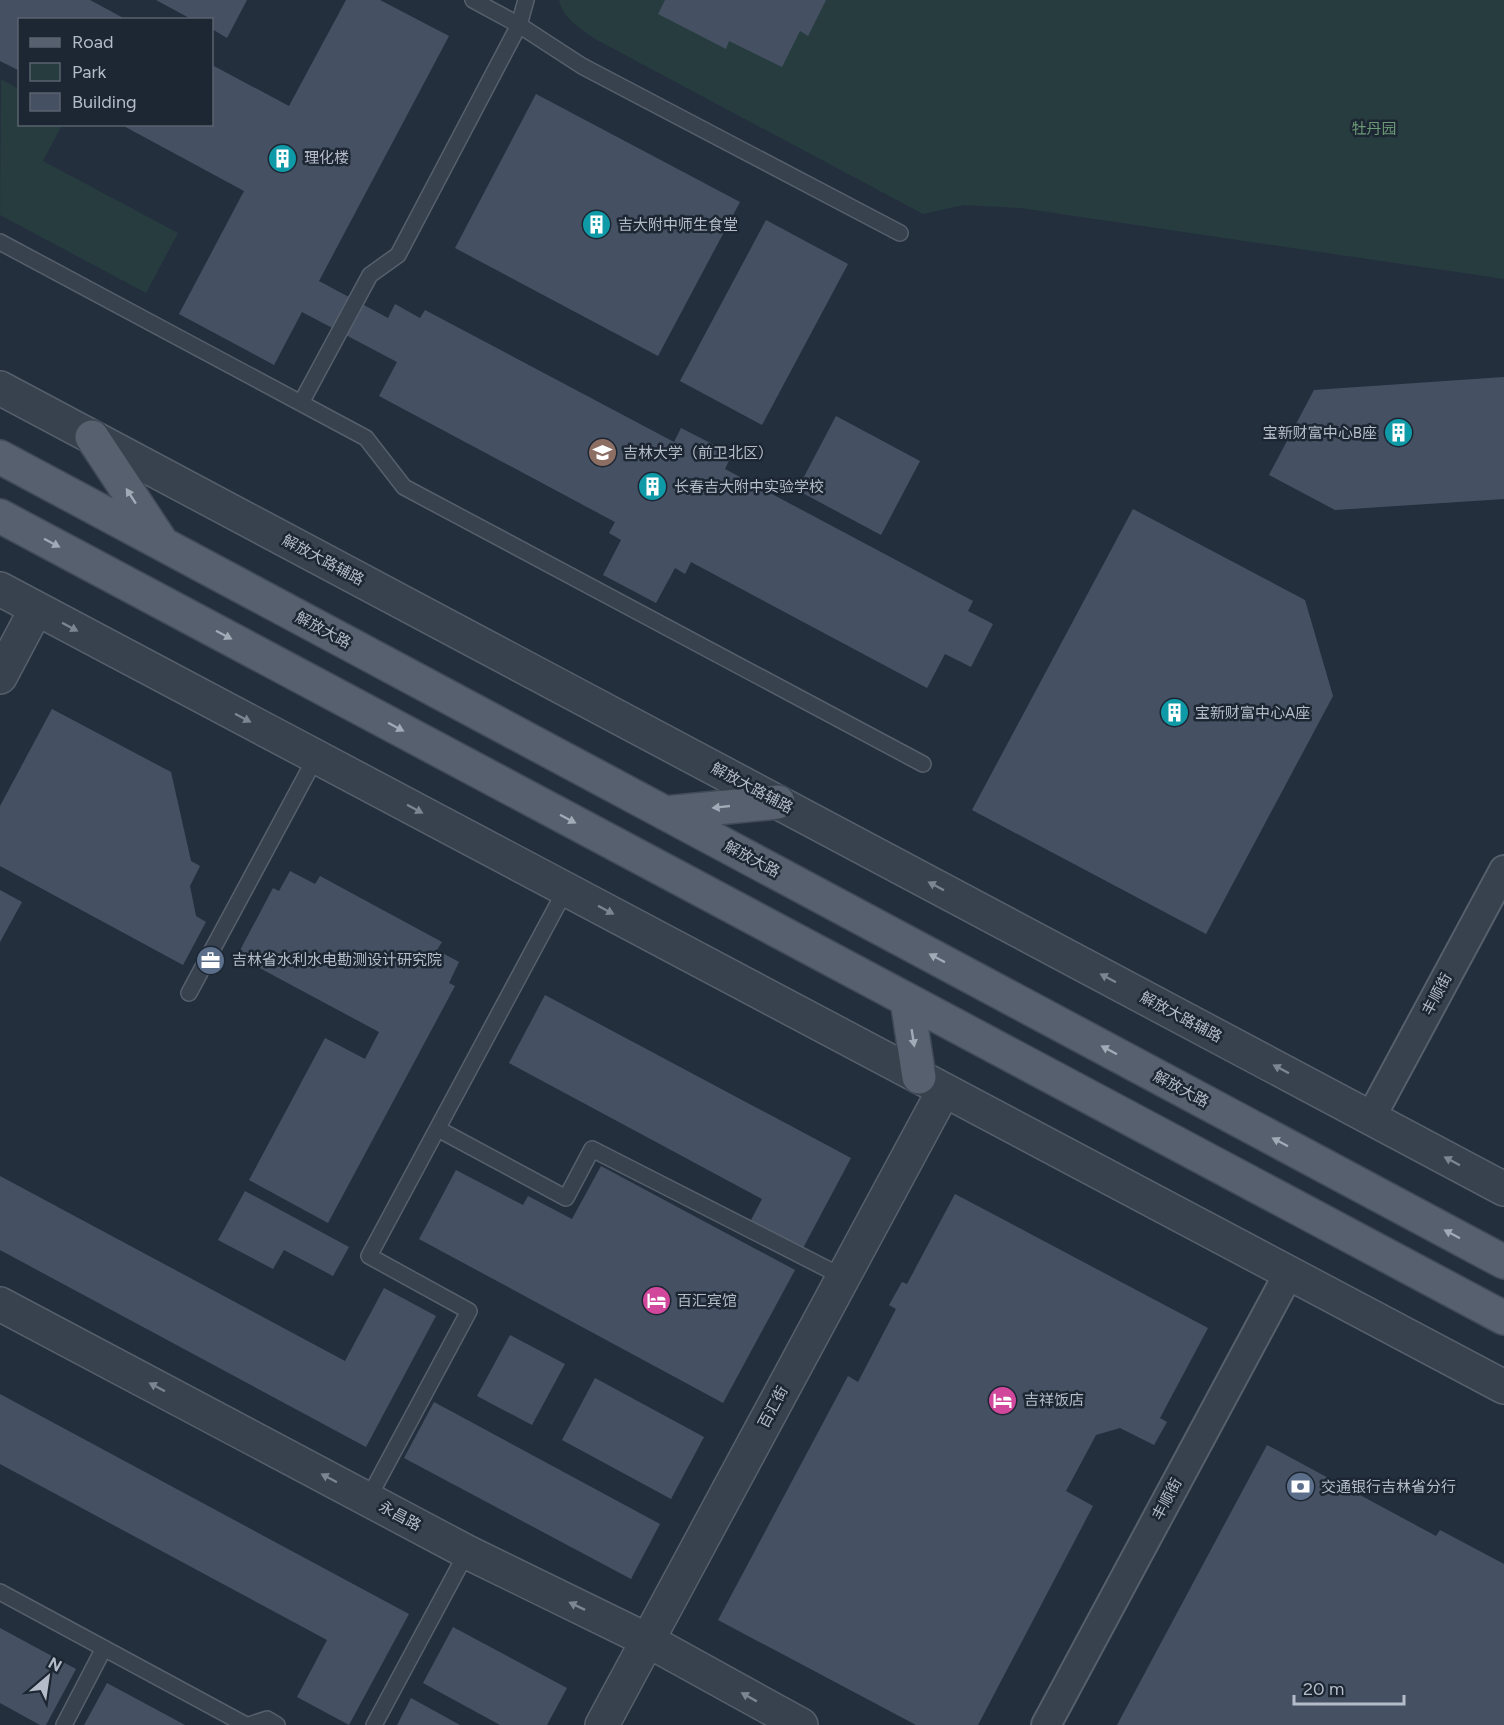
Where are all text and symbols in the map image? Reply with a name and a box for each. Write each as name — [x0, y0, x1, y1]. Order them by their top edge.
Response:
legend — [18, 18, 213, 126]
text: Road — [72, 31, 113, 53]
text: Park — [72, 61, 107, 83]
text: Building — [72, 91, 137, 113]
park label: 牡丹园 — [1351, 120, 1397, 138]
building icon: 理化楼 — [267, 142, 299, 174]
place label: 理化楼 — [304, 149, 349, 167]
building icon: 吉大附中师生食堂 — [581, 209, 613, 241]
place label: 吉大附中师生食堂 — [618, 216, 738, 234]
building icon: 宝新财富中心B座 — [1382, 417, 1414, 449]
place label: 宝新财富中心B座 — [1263, 424, 1377, 442]
school or university icon: 吉林大学（前卫北区） — [586, 437, 618, 469]
place label: 吉林大学（前卫北区） — [623, 444, 773, 462]
building icon: 长春吉大附中实验学校 — [637, 471, 669, 503]
place label: 长春吉大附中实验学校 — [674, 478, 824, 496]
one-way arrow — [125, 488, 137, 504]
street label: 解放大路辅路 — [279, 531, 367, 589]
one-way arrow — [43, 538, 60, 548]
street label: 解放大路 — [292, 608, 354, 652]
one-way arrow — [62, 622, 79, 632]
one-way arrow — [215, 630, 232, 640]
building icon: 宝新财富中心A座 — [1158, 697, 1190, 729]
place label: 宝新财富中心A座 — [1195, 704, 1310, 722]
one-way arrow — [234, 713, 251, 723]
one-way arrow — [387, 722, 404, 732]
street label: 解放大路辅路 — [708, 759, 796, 817]
one-way arrow — [712, 802, 731, 812]
one-way arrow — [407, 804, 424, 814]
one-way arrow — [559, 814, 576, 824]
street label: 解放大路 — [721, 837, 783, 881]
one-way arrow — [927, 881, 944, 891]
one-way arrow — [597, 905, 614, 915]
office icon: 吉林省水利水电勘测设计研究院 — [195, 944, 227, 976]
place label: 吉林省水利水电勘测设计研究院 — [232, 951, 442, 969]
one-way arrow — [928, 953, 945, 963]
street label: 丰顺街 — [1418, 970, 1456, 1018]
one-way arrow — [1100, 973, 1117, 983]
street label: 解放大路辅路 — [1137, 988, 1225, 1046]
one-way arrow — [908, 1029, 917, 1048]
one-way arrow — [1100, 1045, 1117, 1055]
one-way arrow — [1272, 1064, 1289, 1074]
street label: 解放大路 — [1150, 1067, 1212, 1111]
one-way arrow — [1272, 1137, 1289, 1147]
one-way arrow — [1444, 1156, 1461, 1166]
one-way arrow — [1444, 1229, 1461, 1239]
hotel icon: 百汇宾馆 — [640, 1285, 672, 1317]
place label: 百汇宾馆 — [677, 1292, 737, 1310]
one-way arrow — [148, 1382, 165, 1392]
street label: 百汇街 — [754, 1383, 792, 1431]
hotel icon: 吉祥饭店 — [987, 1384, 1019, 1416]
place label: 吉祥饭店 — [1024, 1391, 1084, 1409]
bank icon: 交通银行吉林省分行 — [1284, 1471, 1316, 1503]
one-way arrow — [320, 1473, 337, 1483]
street label: 丰顺街 — [1148, 1475, 1186, 1523]
place label: 交通银行吉林省分行 — [1321, 1478, 1456, 1496]
street label: 永昌路 — [376, 1497, 424, 1535]
one-way arrow — [568, 1601, 585, 1611]
north arrow — [18, 1647, 78, 1707]
text: N — [45, 1653, 65, 1676]
scale bar — [1294, 1668, 1404, 1706]
text: 20 m — [1303, 1678, 1344, 1700]
one-way arrow — [741, 1692, 758, 1702]

